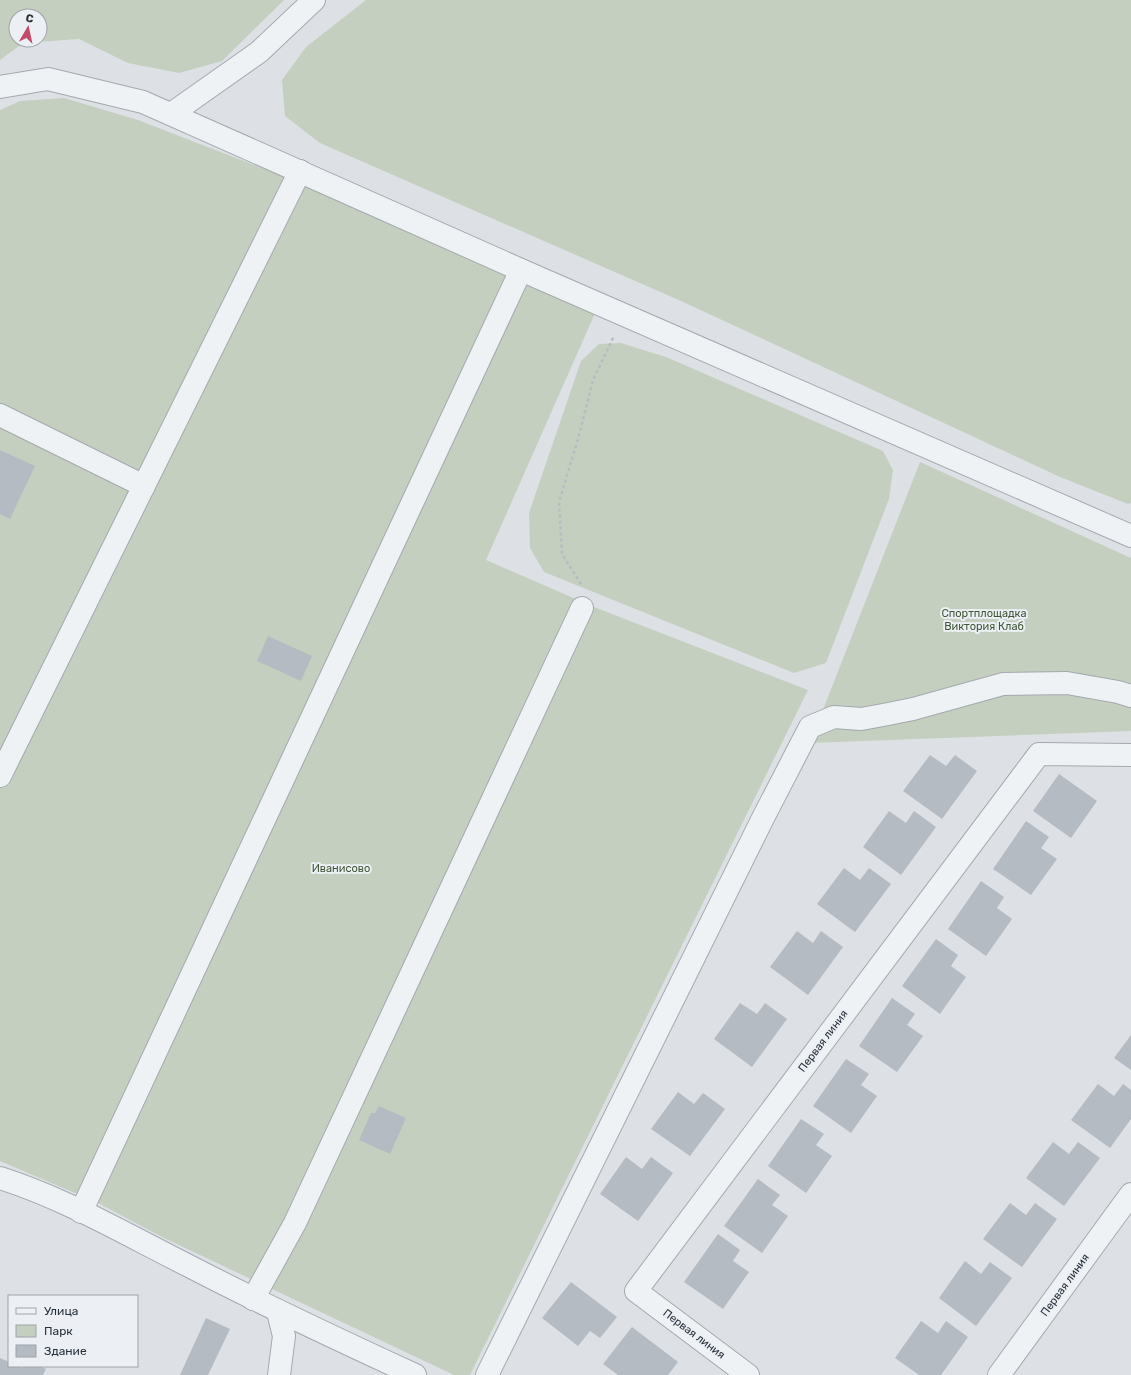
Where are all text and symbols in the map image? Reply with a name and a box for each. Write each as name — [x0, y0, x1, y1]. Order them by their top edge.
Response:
north arrow — [8, 8, 48, 48]
text: С — [25, 12, 35, 26]
park label: Спортплощадка Виктория Клаб — [941, 607, 1027, 633]
park label: Иванисово — [312, 862, 370, 875]
street label: Первая линия — [796, 1008, 850, 1074]
street label: Первая линия — [1038, 1251, 1092, 1319]
legend — [8, 1295, 138, 1367]
text: Улица — [44, 1304, 78, 1318]
street label: Первая линия — [661, 1307, 727, 1361]
text: Парк — [44, 1324, 73, 1338]
text: Здание — [44, 1344, 87, 1358]

